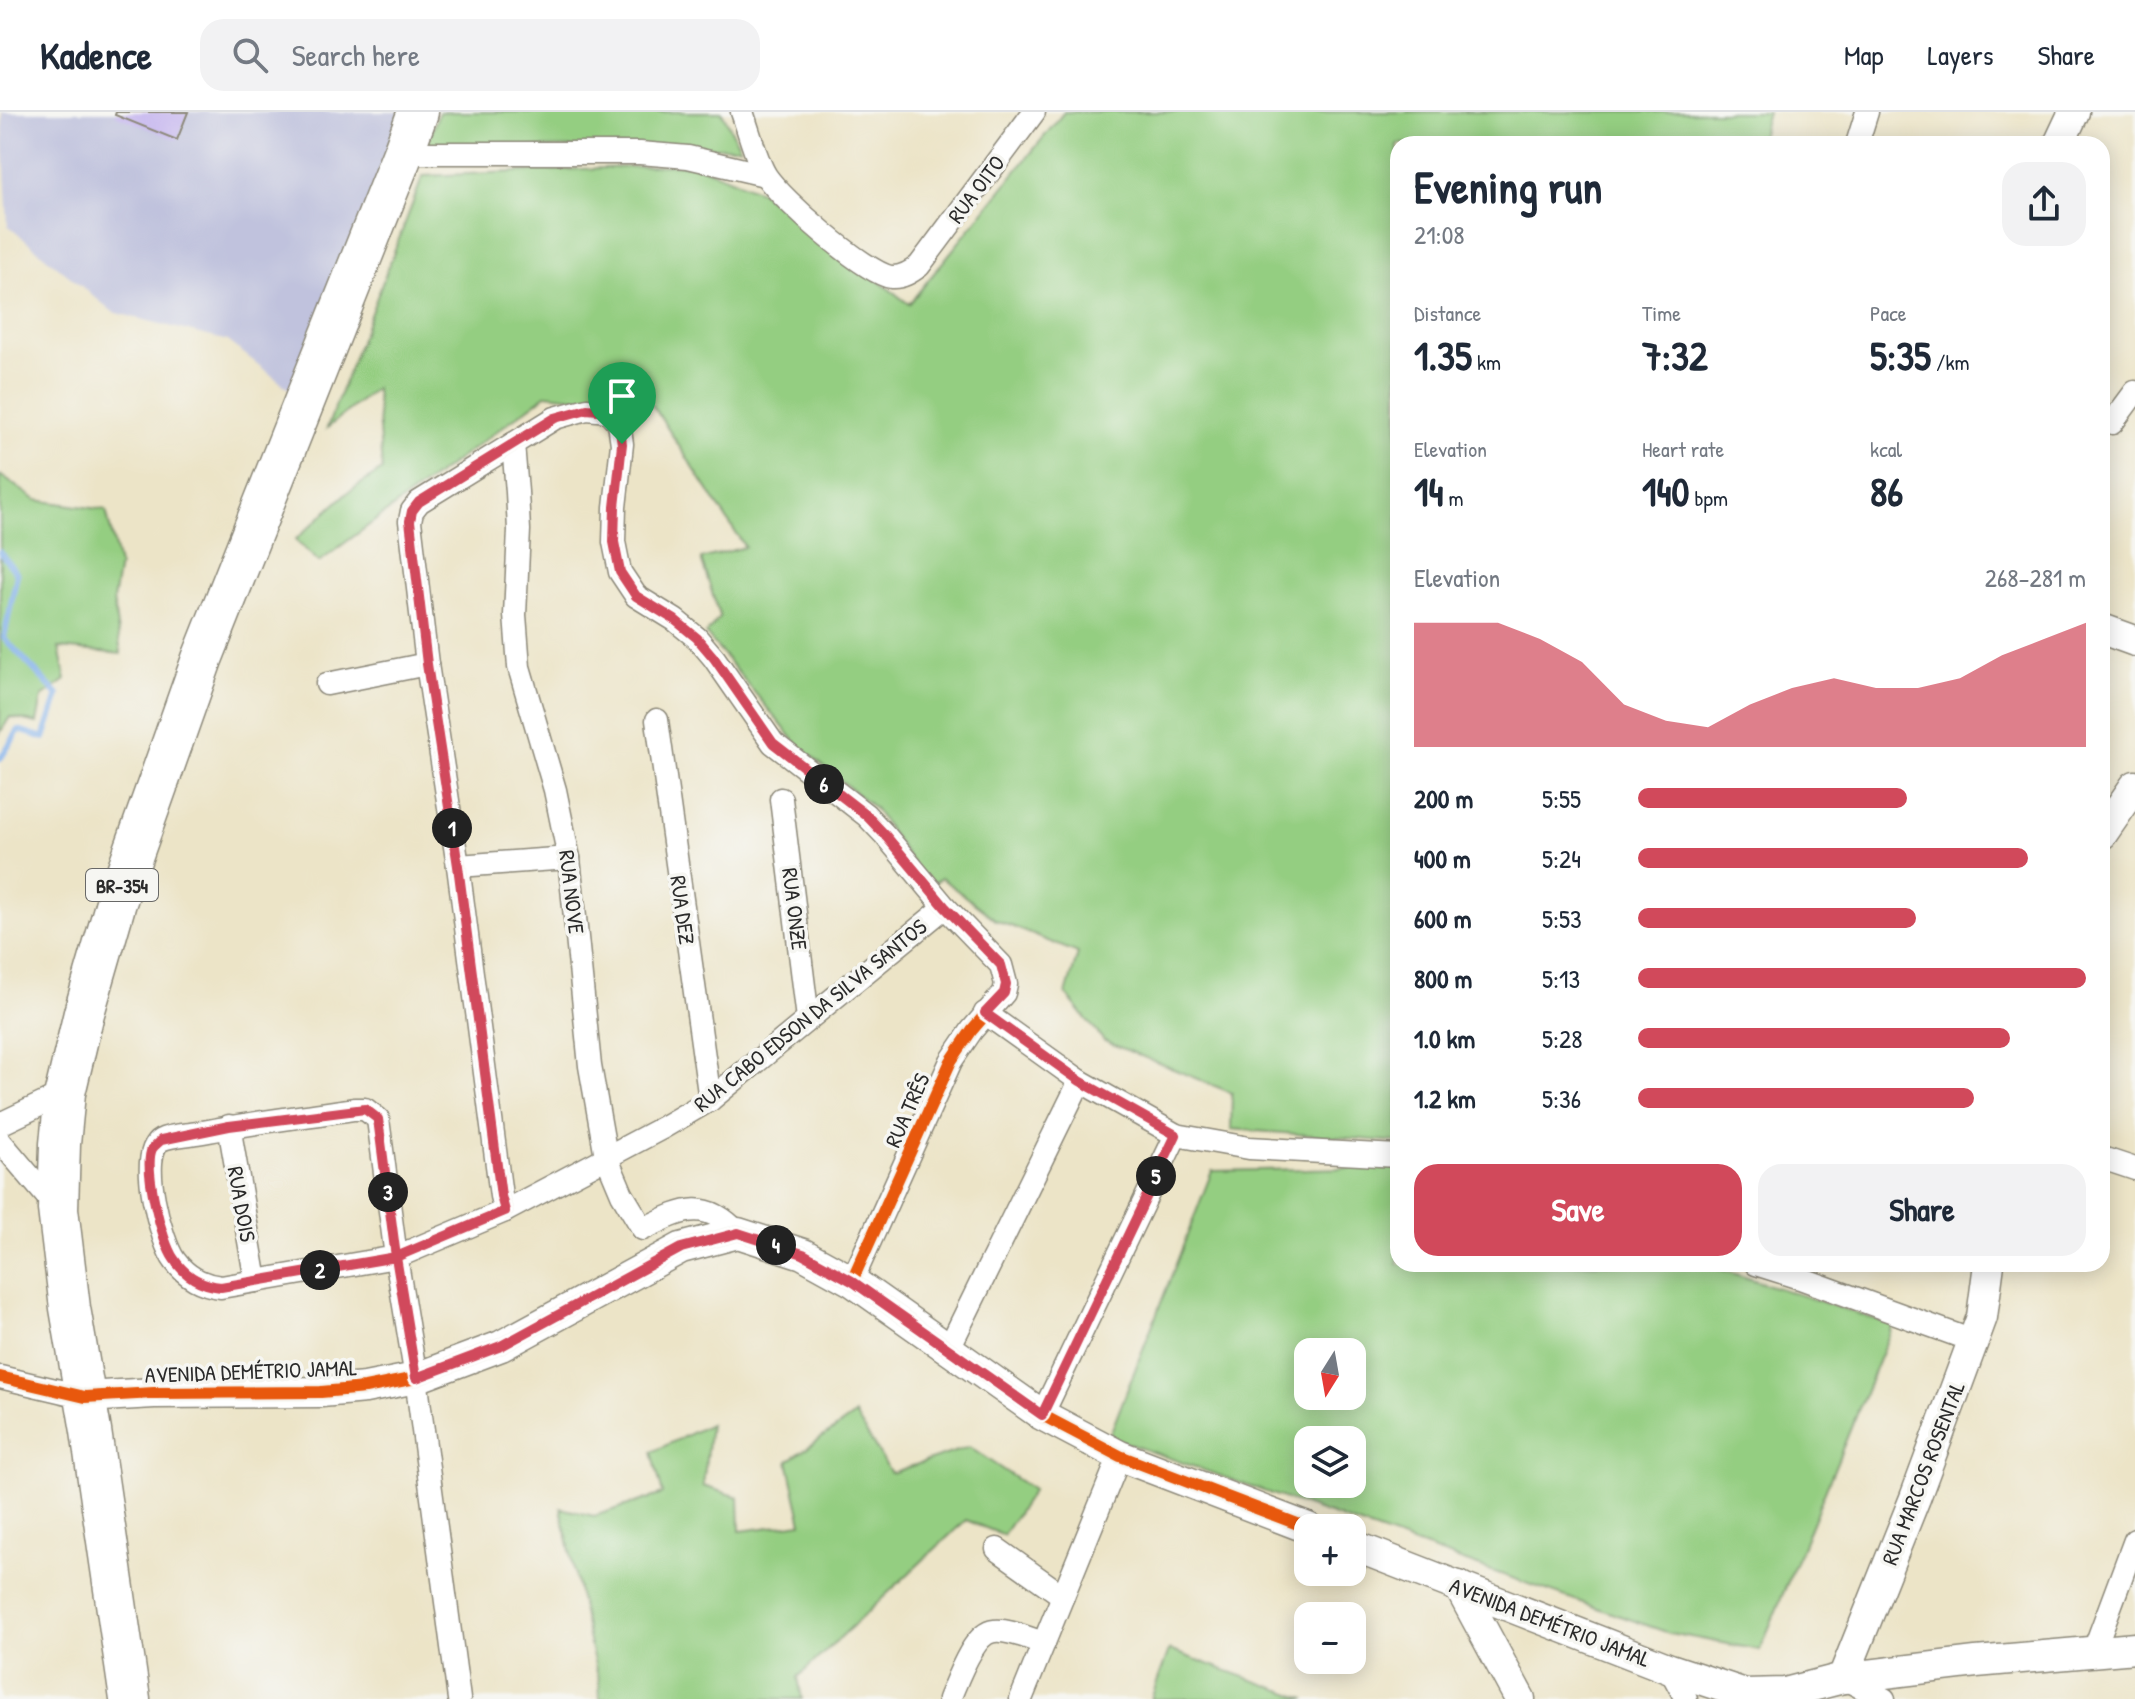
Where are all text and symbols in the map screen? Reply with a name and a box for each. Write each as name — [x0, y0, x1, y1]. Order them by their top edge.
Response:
search box — [200, 19, 760, 91]
text: Kadence — [40, 29, 152, 81]
icon: search — [228, 33, 272, 77]
text: Search here — [292, 35, 420, 75]
text: Map — [1844, 36, 1884, 74]
text: Layers — [1928, 36, 1993, 74]
text: Share — [2037, 36, 2095, 74]
street label: RUA OITO — [941, 149, 1011, 229]
text: Evening run — [1414, 157, 1602, 217]
button: share — [2002, 162, 2086, 246]
text: 21:08 — [1414, 217, 1465, 252]
text: Distance — [1414, 298, 1481, 328]
text: Time — [1642, 298, 1681, 328]
text: Pace — [1870, 298, 1907, 328]
text: 1.35 — [1414, 328, 1472, 382]
text: 7:32 — [1642, 328, 1708, 382]
text: 5:35 — [1870, 328, 1931, 382]
text: km — [1472, 347, 1501, 377]
text: /km — [1931, 347, 1970, 377]
pin — [588, 362, 656, 444]
icon: arrive — [600, 374, 644, 418]
text: Elevation — [1414, 434, 1487, 464]
text: Heart rate — [1642, 434, 1724, 464]
text: kcal — [1870, 434, 1902, 464]
text: 14 — [1414, 464, 1444, 518]
text: 140 — [1642, 464, 1689, 518]
text: 86 — [1870, 464, 1903, 518]
text: m — [1444, 483, 1464, 513]
text: bpm — [1689, 483, 1728, 513]
text: Elevation — [1414, 560, 1500, 595]
text: 268–281 m — [1985, 560, 2086, 595]
pin: 6 — [804, 764, 844, 804]
text: 6 — [820, 769, 828, 799]
text: 200 m — [1414, 781, 1473, 816]
text: 5:55 — [1542, 781, 1581, 816]
pin: 1 — [432, 808, 472, 848]
text: 1 — [448, 813, 456, 843]
text: 400 m — [1414, 841, 1471, 876]
text: 5:24 — [1542, 841, 1581, 876]
street label: RUA NOVE — [552, 849, 592, 936]
street label: RUA ONZE — [775, 866, 815, 952]
road number: BR-354 — [86, 869, 158, 901]
street label: RUA DEZ — [663, 874, 703, 946]
text: 600 m — [1414, 901, 1471, 936]
text: 5:53 — [1542, 901, 1582, 936]
street label: RUA CABO EDSON DA SILVA SANTOS — [687, 912, 933, 1118]
text: 800 m — [1414, 961, 1472, 996]
text: 5:13 — [1542, 961, 1580, 996]
text: 1.0 km — [1414, 1021, 1475, 1056]
text: 5:28 — [1542, 1021, 1582, 1056]
street label: RUA TRÊS — [877, 1068, 937, 1152]
text: 1.2 km — [1414, 1081, 1476, 1116]
text: 5:36 — [1542, 1081, 1581, 1116]
pin: 5 — [1136, 1156, 1176, 1196]
text: 5 — [1151, 1161, 1161, 1191]
street label: RUA DOIS — [221, 1164, 263, 1244]
button: Save — [1414, 1164, 1742, 1256]
button: Share — [1758, 1164, 2086, 1256]
pin: 3 — [368, 1172, 408, 1212]
text: 3 — [383, 1177, 393, 1207]
pin: 4 — [756, 1225, 796, 1265]
text: 4 — [772, 1230, 780, 1260]
pin: 2 — [300, 1250, 340, 1290]
text: 2 — [315, 1255, 325, 1285]
north arrow — [1294, 1338, 1366, 1410]
map controls — [1294, 1338, 1366, 1674]
street label: AVENIDA DEMÉTRIO JAMAL — [144, 1352, 358, 1390]
street label: RUA MARCOS ROSENTAL — [1874, 1377, 1972, 1569]
button: layers — [1294, 1426, 1366, 1498]
button: + — [1294, 1514, 1366, 1586]
street label: AVENIDA DEMÉTRIO JAMAL — [1445, 1570, 1655, 1674]
button: − — [1294, 1602, 1366, 1674]

